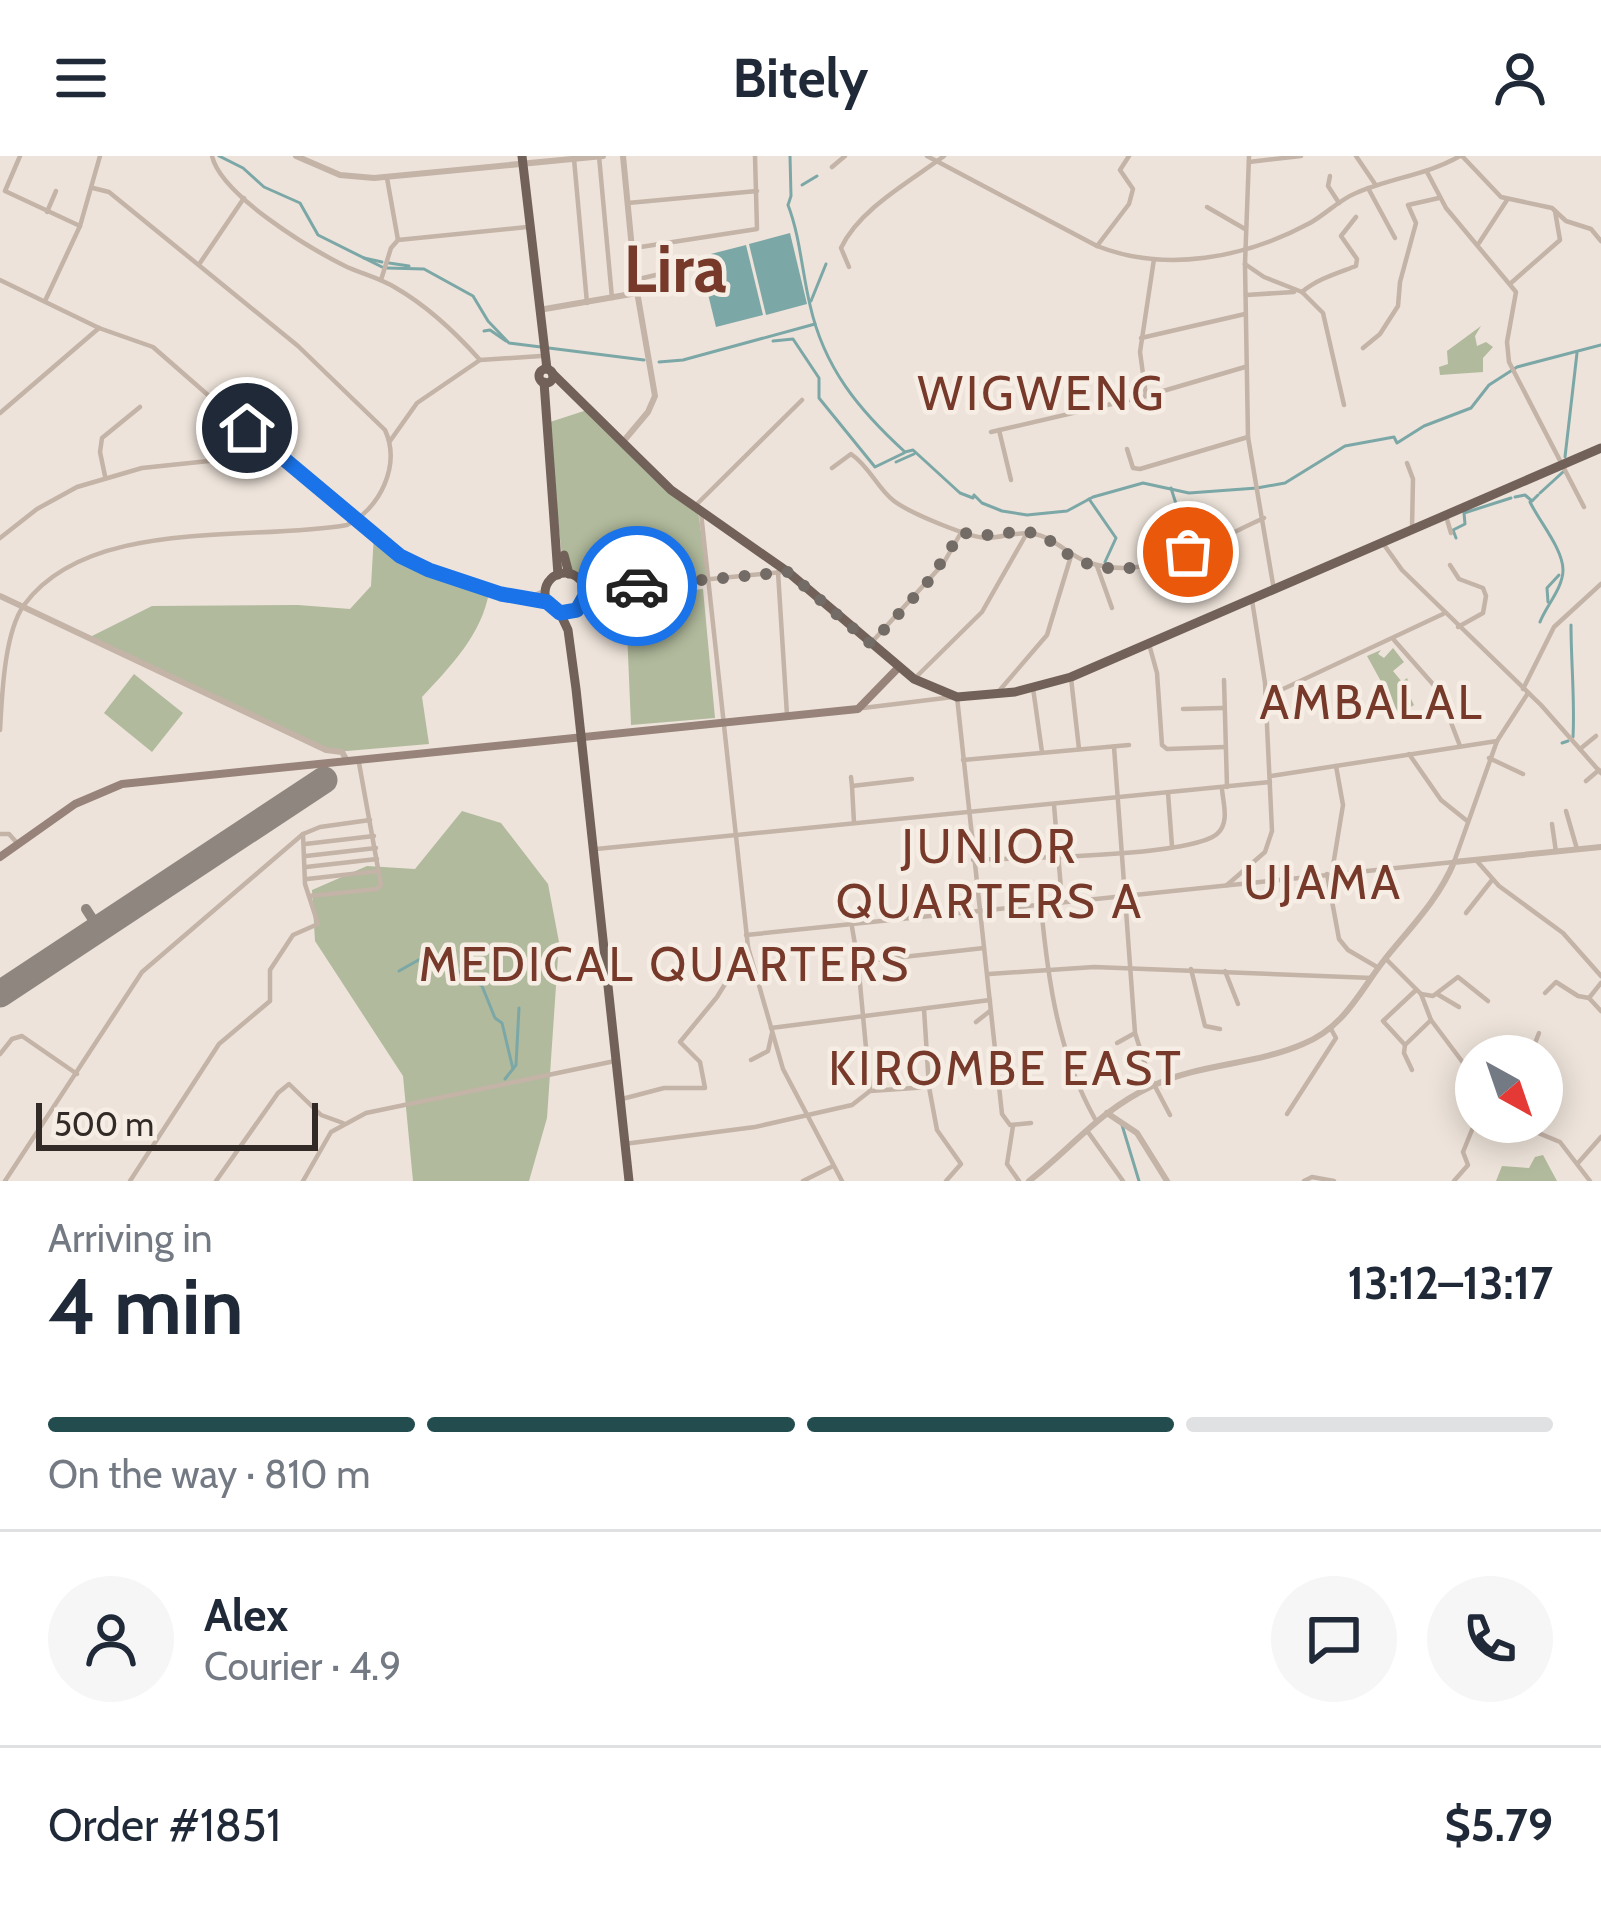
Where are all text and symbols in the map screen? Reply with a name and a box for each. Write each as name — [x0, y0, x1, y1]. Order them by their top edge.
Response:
icon: menu — [48, 45, 114, 111]
text: Bitely — [733, 45, 868, 111]
icon: person — [1487, 45, 1553, 111]
district label: Lira — [623, 228, 727, 309]
district label: WIGWENG — [918, 364, 1166, 422]
pin — [196, 377, 298, 479]
icon: home — [214, 395, 280, 461]
pin — [1137, 501, 1239, 603]
icon: bag — [1155, 519, 1221, 585]
courier — [577, 526, 697, 646]
icon: car — [604, 553, 670, 619]
district label: AMBALAL — [1259, 673, 1485, 731]
district label: JUNIOR QUARTERS A — [836, 817, 1144, 930]
district label: UJAMA — [1243, 853, 1403, 911]
district label: MEDICAL QUARTERS — [419, 935, 911, 993]
north arrow — [1455, 1035, 1563, 1143]
map controls — [1455, 1035, 1563, 1143]
district label: KIROMBE EAST — [828, 1039, 1184, 1097]
scale bar — [36, 1097, 318, 1150]
text: 500 m — [54, 1104, 154, 1144]
text: Arriving in — [48, 1214, 212, 1262]
text: 13:12–13:17 — [1348, 1256, 1553, 1310]
text: 4 min — [48, 1259, 244, 1354]
text: On the way · 810 m — [48, 1450, 371, 1498]
button: person — [48, 1576, 174, 1702]
button: chat — [1271, 1576, 1397, 1702]
button: phone — [1427, 1576, 1553, 1702]
text: Alex — [204, 1588, 288, 1642]
text: Courier · 4.9 — [204, 1642, 401, 1690]
text: Order #1851 — [48, 1798, 281, 1852]
text: $5.79 — [1445, 1798, 1553, 1852]

